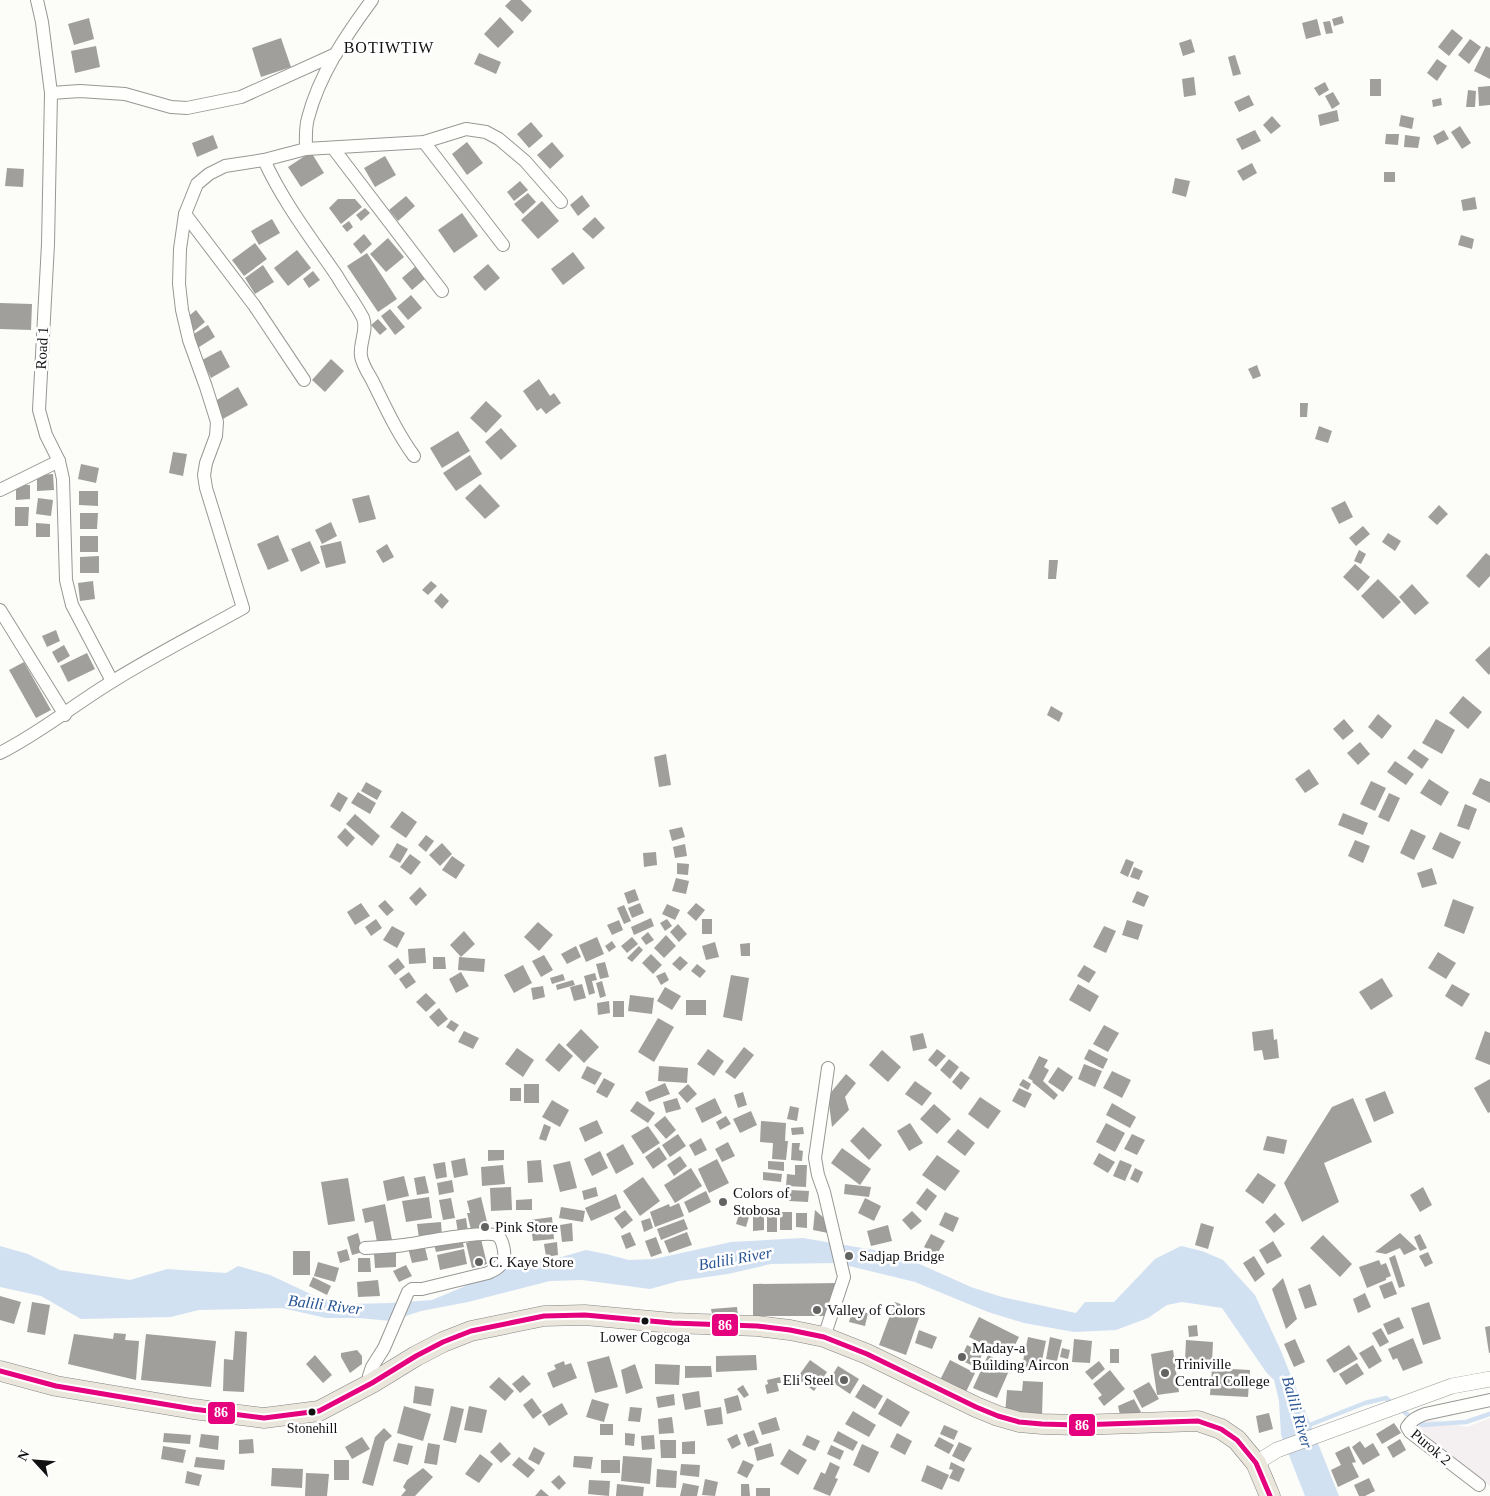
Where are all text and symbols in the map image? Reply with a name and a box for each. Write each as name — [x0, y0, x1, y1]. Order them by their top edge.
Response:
district label: BOTIWTIW — [344, 39, 434, 56]
street label: Road 1 — [33, 326, 51, 370]
place label: Colors of Stobosa — [733, 1185, 789, 1218]
marker: Colors of Stobosa — [717, 1196, 729, 1208]
place label: Pink Store — [495, 1219, 558, 1235]
marker: Pink Store — [479, 1221, 491, 1233]
water label: Balili River — [697, 1244, 774, 1273]
place label: Sadjap Bridge — [859, 1248, 945, 1264]
marker: Sadjap Bridge — [843, 1250, 855, 1262]
place label: C. Kaye Store — [489, 1254, 574, 1270]
marker: C. Kaye Store — [473, 1256, 485, 1268]
water label: Balili River — [287, 1292, 364, 1318]
place label: Valley of Colors — [827, 1302, 925, 1318]
marker: Valley of Colors — [811, 1304, 823, 1316]
line badge: 86 — [711, 1313, 739, 1337]
marker: Lower Cogcoga — [640, 1316, 650, 1326]
text: 86 — [718, 1318, 732, 1333]
place label: Lower Cogcoga — [600, 1330, 691, 1345]
place label: Maday-a Building Aircon — [972, 1340, 1070, 1373]
marker: Maday-a Building Aircon — [956, 1351, 968, 1363]
place label: Triniville Central College — [1175, 1356, 1270, 1389]
marker: Triniville Central College — [1159, 1367, 1171, 1379]
place label: Eli Steel — [783, 1372, 834, 1388]
marker: Eli Steel — [838, 1374, 850, 1386]
water label: Balili River — [1279, 1374, 1316, 1451]
line badge: 86 — [207, 1401, 236, 1425]
text: 86 — [214, 1405, 228, 1420]
marker: Stonehill — [307, 1407, 317, 1417]
line badge: 86 — [1068, 1413, 1096, 1437]
text: 86 — [1075, 1418, 1089, 1433]
place label: Stonehill — [287, 1421, 337, 1436]
street label: Purok 2 — [1408, 1426, 1454, 1468]
north arrow — [10, 1436, 60, 1486]
text: N — [15, 1448, 33, 1463]

